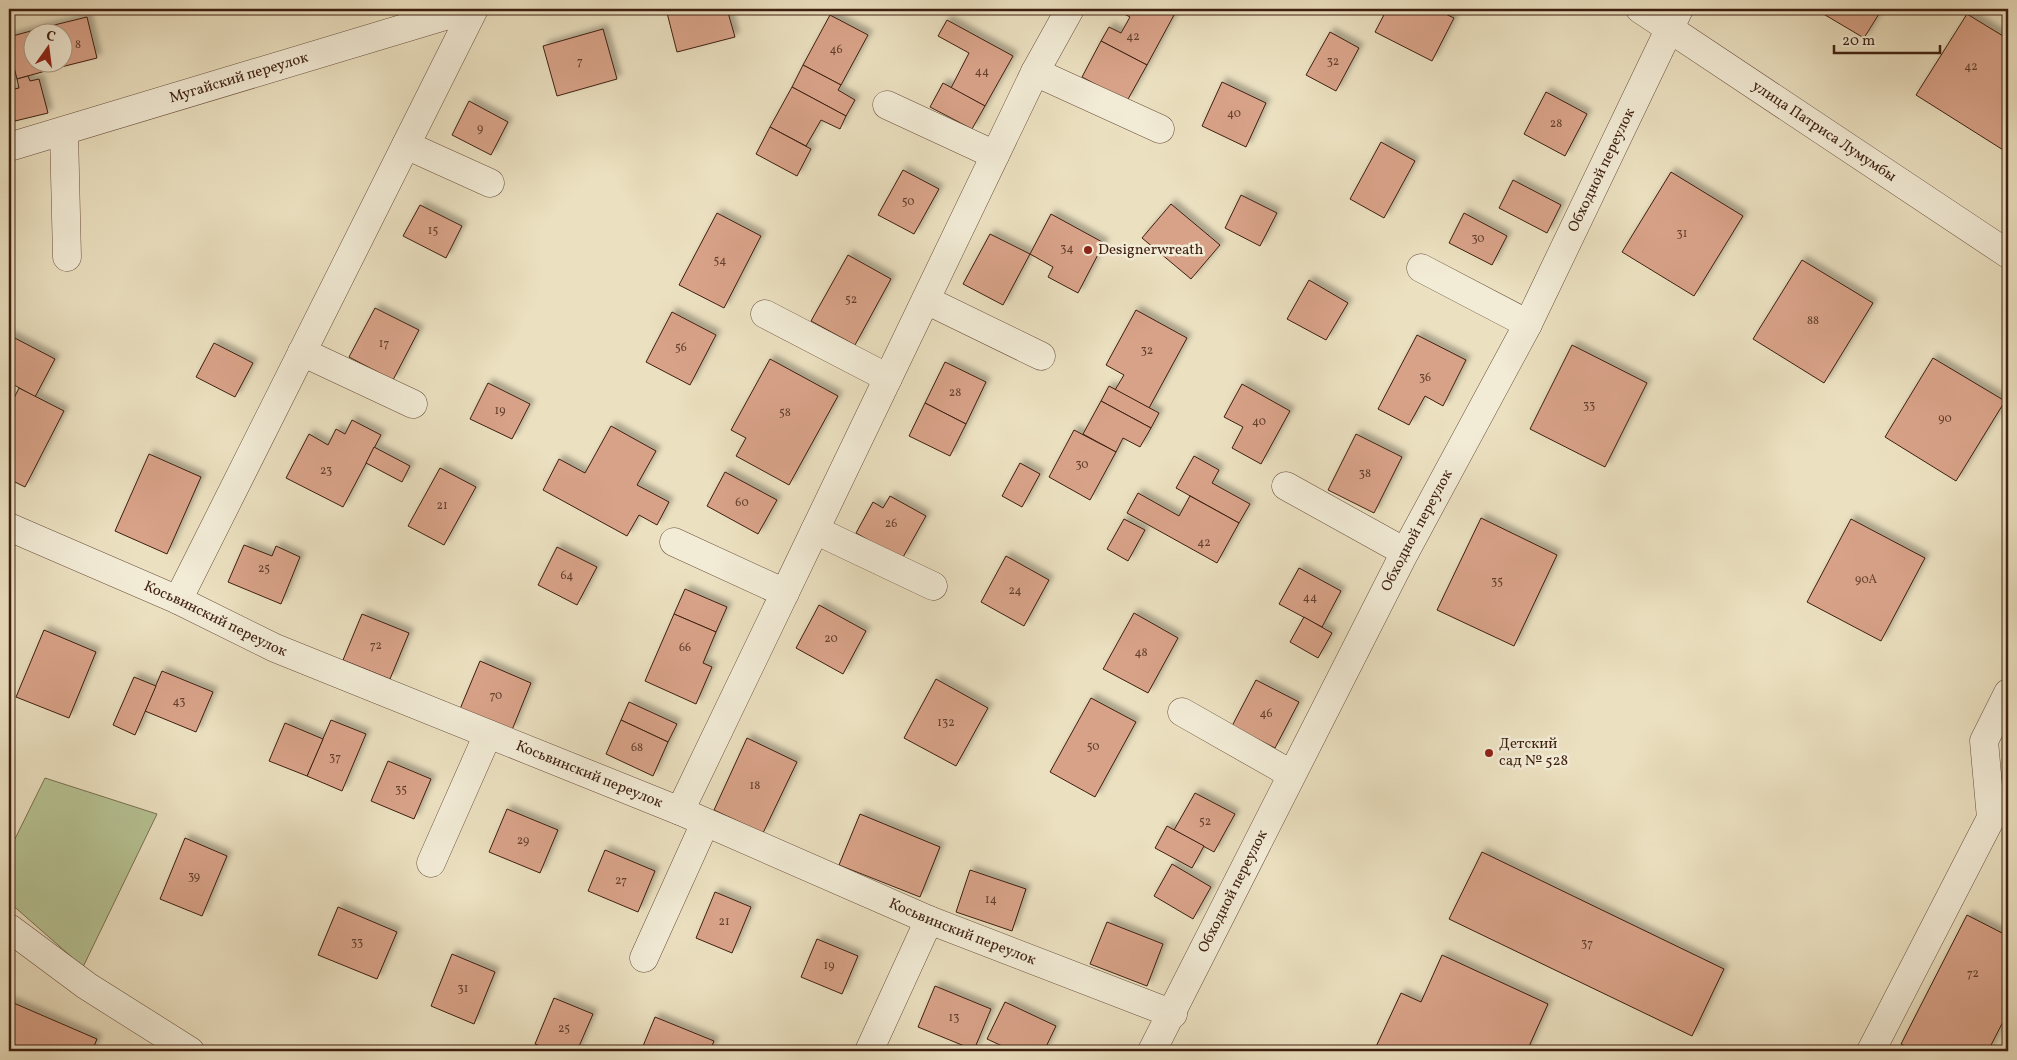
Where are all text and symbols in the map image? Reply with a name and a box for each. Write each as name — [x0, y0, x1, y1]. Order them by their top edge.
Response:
north arrow — [22, 22, 72, 72]
scale bar — [1834, 22, 1941, 54]
text: С — [44, 27, 57, 47]
house number: 42 — [1126, 29, 1140, 45]
text: 20 m — [1842, 31, 1875, 52]
house number: 8 — [75, 37, 81, 53]
house number: 46 — [829, 42, 843, 58]
street label: Мугайский переулок — [167, 47, 311, 109]
house number: 7 — [577, 54, 583, 70]
house number: 32 — [1327, 54, 1339, 70]
house number: 42 — [1964, 59, 1978, 75]
house number: 44 — [975, 64, 989, 80]
street label: улица Патриса Лумумбы — [1748, 76, 1901, 187]
street label: Обходной переулок — [1563, 105, 1640, 236]
house number: 40 — [1227, 106, 1241, 122]
house number: 28 — [1550, 116, 1562, 132]
house number: 9 — [477, 121, 483, 137]
house number: 50 — [902, 194, 914, 210]
house number: 15 — [428, 223, 438, 239]
house number: 31 — [1677, 226, 1687, 242]
house number: 30 — [1471, 231, 1485, 247]
place label: Designerwreath — [1098, 240, 1204, 261]
house number: 34 — [1060, 241, 1074, 257]
marker: Designerwreath — [1082, 244, 1094, 256]
house number: 54 — [714, 253, 726, 269]
house number: 52 — [845, 292, 857, 308]
house number: 88 — [1807, 313, 1819, 329]
house number: 17 — [379, 336, 389, 352]
house number: 56 — [675, 340, 687, 356]
house number: 32 — [1141, 343, 1153, 359]
house number: 36 — [1419, 370, 1431, 386]
house number: 28 — [949, 385, 961, 401]
house number: 33 — [1583, 398, 1595, 414]
house number: 19 — [495, 403, 505, 419]
house number: 58 — [779, 405, 791, 421]
house number: 90 — [1938, 411, 1952, 427]
house number: 40 — [1252, 414, 1266, 430]
house number: 30 — [1075, 457, 1089, 473]
house number: 23 — [320, 463, 332, 479]
house number: 38 — [1359, 466, 1371, 482]
street label: Обходной переулок — [1376, 466, 1458, 595]
house number: 60 — [735, 495, 749, 511]
house number: 21 — [436, 498, 448, 514]
house number: 26 — [885, 516, 897, 532]
house number: 42 — [1197, 535, 1211, 551]
house number: 25 — [258, 561, 270, 577]
house number: 64 — [561, 568, 573, 584]
house number: 90А — [1855, 572, 1878, 588]
house number: 35 — [1491, 574, 1503, 590]
street label: Косьвинский переулок — [140, 576, 290, 662]
house number: 24 — [1008, 583, 1022, 599]
house number: 44 — [1303, 590, 1317, 606]
house number: 20 — [824, 631, 838, 647]
house number: 72 — [370, 638, 382, 654]
house number: 66 — [679, 640, 691, 656]
house number: 48 — [1134, 645, 1148, 661]
house number: 70 — [490, 688, 502, 704]
house number: 43 — [173, 694, 185, 710]
house number: 46 — [1259, 706, 1273, 722]
house number: 132 — [937, 715, 955, 731]
place label: Детский сад № 528 — [1499, 734, 1568, 772]
street label: Косьвинский переулок — [513, 735, 666, 813]
house number: 50 — [1087, 739, 1099, 755]
house number: 68 — [631, 740, 643, 756]
marker: Детский сад № 528 — [1483, 747, 1495, 759]
house number: 37 — [329, 750, 341, 766]
house number: 18 — [750, 778, 760, 794]
house number: 35 — [395, 782, 407, 798]
house number: 52 — [1199, 814, 1211, 830]
street label: Обходной переулок — [1193, 826, 1273, 956]
house number: 29 — [517, 833, 529, 849]
house number: 39 — [188, 869, 200, 885]
house number: 27 — [615, 873, 627, 889]
house number: 14 — [985, 892, 997, 908]
street label: Косьвинский переулок — [885, 893, 1039, 971]
house number: 21 — [718, 914, 730, 930]
house number: 33 — [351, 935, 363, 951]
house number: 37 — [1581, 936, 1593, 952]
house number: 19 — [824, 958, 834, 974]
house number: 72 — [1967, 966, 1979, 982]
house number: 31 — [458, 981, 468, 997]
house number: 13 — [949, 1010, 959, 1026]
house number: 25 — [558, 1021, 570, 1037]

